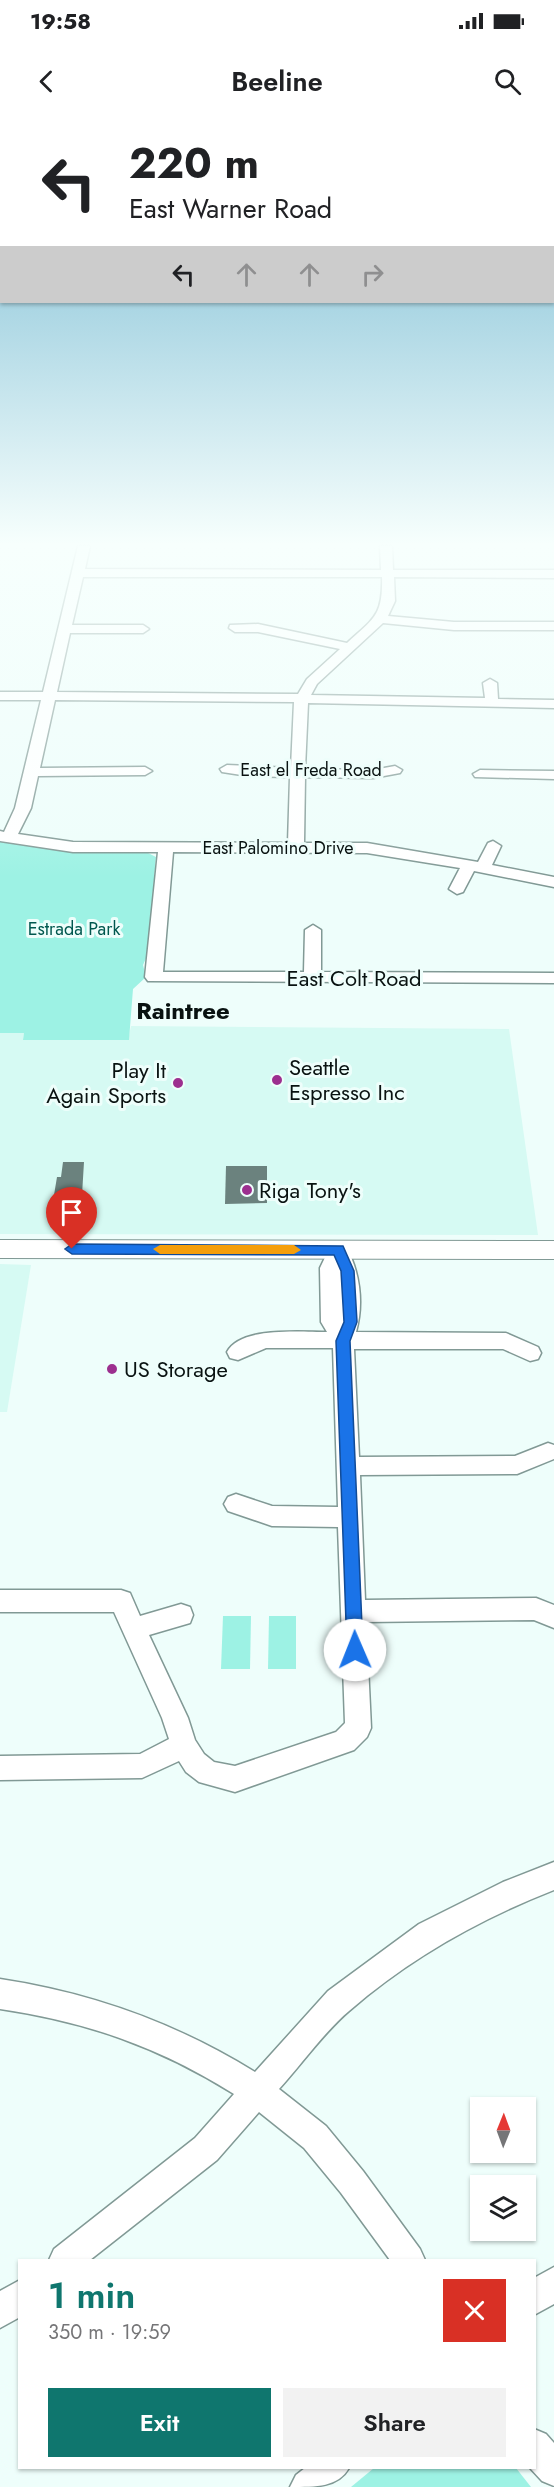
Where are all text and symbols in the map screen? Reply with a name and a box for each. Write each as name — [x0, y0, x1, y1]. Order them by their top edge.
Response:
text: 19:58 — [30, 5, 91, 37]
text: Beeline — [231, 62, 323, 101]
icon: back — [30, 65, 63, 98]
icon: search — [491, 65, 524, 98]
text: 220 m — [129, 133, 259, 194]
icon: left — [30, 144, 108, 222]
text: East Warner Road — [129, 189, 332, 228]
icon: left — [167, 258, 200, 291]
icon: ahead — [230, 258, 263, 291]
icon: ahead — [293, 258, 326, 291]
icon: right — [356, 258, 389, 291]
street label: East el Freda Road — [240, 757, 382, 783]
street label: East Palomino Drive — [203, 835, 353, 861]
park label: Estrada Park — [28, 916, 120, 942]
street label: East Colt Road — [287, 962, 421, 994]
district label: Raintree — [136, 993, 230, 1028]
place label: Seattle Espresso Inc — [289, 1051, 405, 1108]
place label: Play It Again Sports — [46, 1054, 167, 1111]
marker: Seattle Espresso Inc — [270, 1073, 284, 1087]
marker: Play It Again Sports — [171, 1076, 185, 1090]
place label: Riga Tony's — [259, 1174, 361, 1206]
marker: Riga Tony's — [240, 1183, 254, 1197]
pin — [46, 1187, 97, 1249]
icon: arrive — [55, 1196, 88, 1229]
place label: US Storage — [124, 1353, 228, 1385]
marker: US Storage — [105, 1362, 119, 1376]
position arrow — [323, 1618, 387, 1682]
north arrow — [470, 2097, 536, 2163]
map controls — [470, 2097, 536, 2241]
button: layers — [470, 2175, 536, 2241]
text: 1 min — [48, 2269, 135, 2321]
button: close — [443, 2279, 506, 2342]
text: 350 m · 19:59 — [48, 2318, 171, 2347]
button: Exit — [48, 2388, 271, 2457]
button: Share — [283, 2388, 506, 2457]

